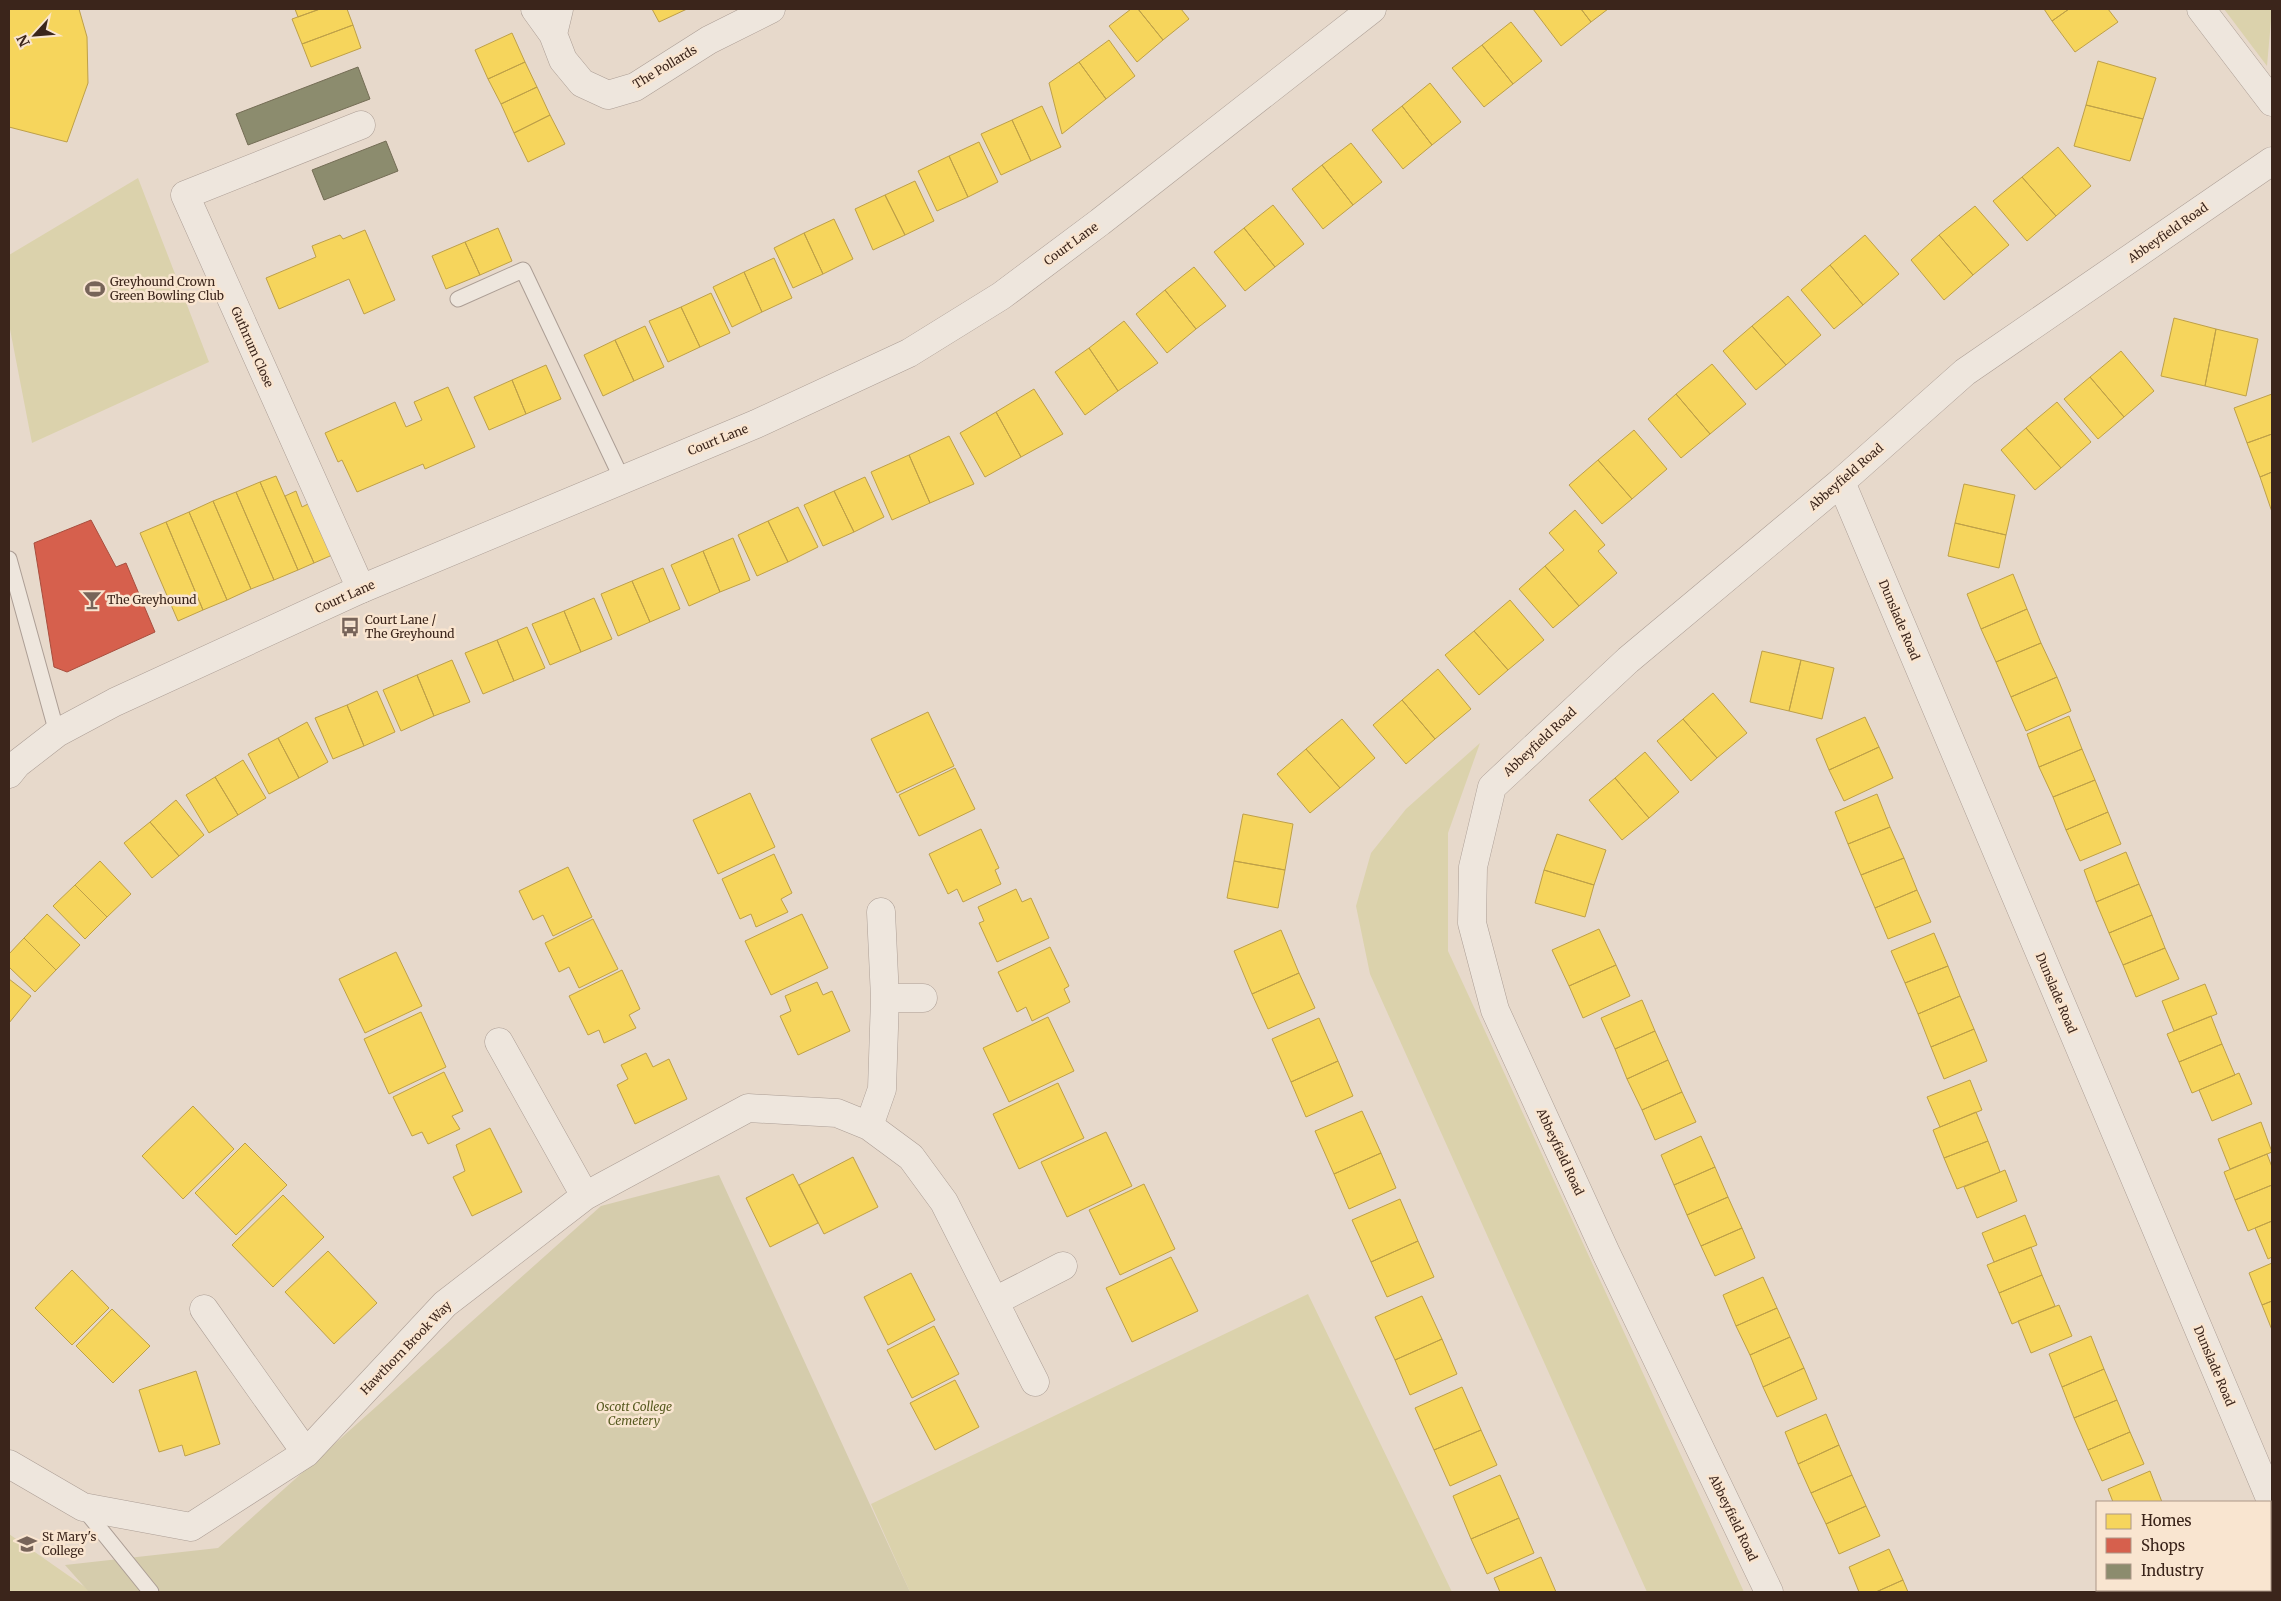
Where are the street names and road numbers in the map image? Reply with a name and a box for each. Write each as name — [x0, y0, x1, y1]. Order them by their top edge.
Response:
street label: The Pollards — [630, 42, 700, 92]
street label: Abbeyfield Road — [2124, 199, 2211, 266]
street label: Court Lane — [1041, 219, 1101, 268]
street label: Guthrum Close — [228, 304, 277, 390]
street label: Court Lane — [686, 421, 750, 458]
street label: Abbeyfield Road — [1805, 440, 1886, 514]
street label: Court Lane — [313, 577, 377, 616]
street label: Dunslade Road — [1876, 577, 1923, 662]
street label: Abbeyfield Road — [1499, 704, 1579, 780]
street label: Dunslade Road — [2033, 950, 2080, 1035]
street label: Abbeyfield Road — [1533, 1105, 1587, 1198]
street label: Hawthorn Brook Way — [357, 1298, 454, 1398]
street label: Dunslade Road — [2191, 1323, 2238, 1408]
street label: Abbeyfield Road — [1706, 1471, 1761, 1563]

